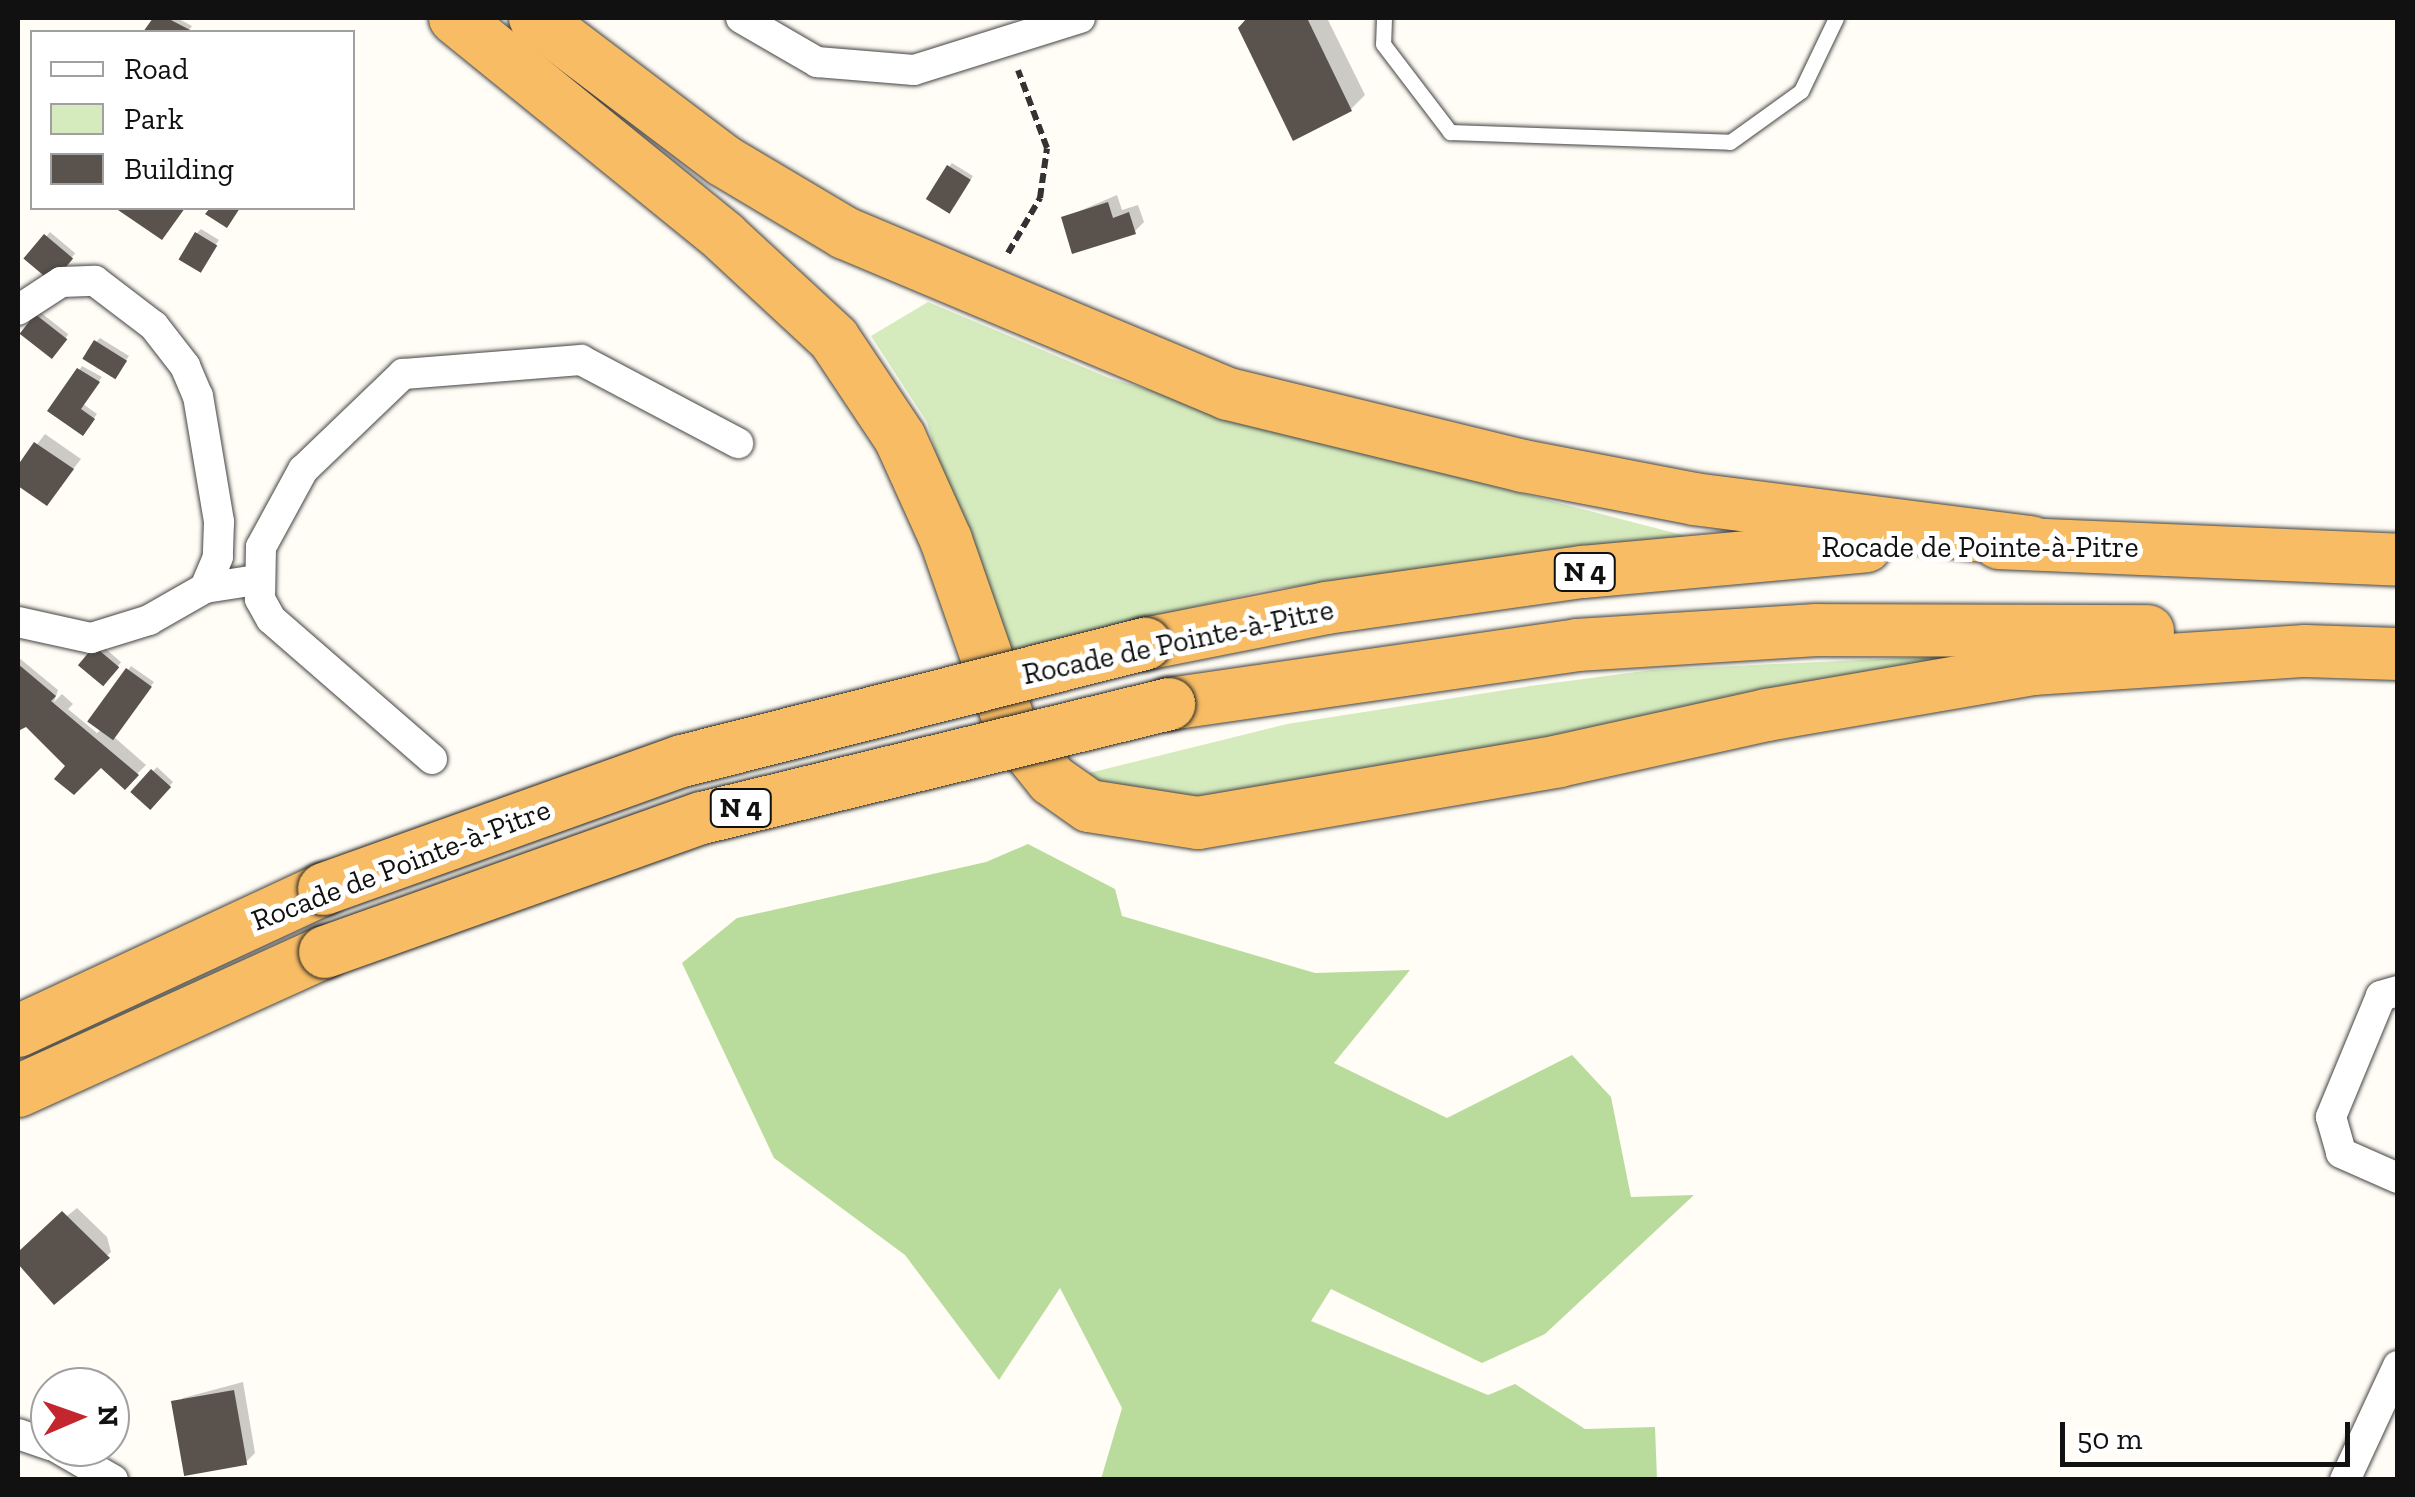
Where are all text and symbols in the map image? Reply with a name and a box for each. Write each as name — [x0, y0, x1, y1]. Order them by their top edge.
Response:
legend — [30, 30, 355, 210]
text: Road — [124, 51, 189, 87]
text: Park — [124, 101, 184, 137]
text: Building — [124, 151, 234, 187]
street label: Rocade de Pointe-à-Pitre — [1821, 529, 2139, 565]
road number: N 4 — [1552, 549, 1618, 595]
street label: Rocade de Pointe-à-Pitre — [1019, 591, 1337, 693]
road number: N 4 — [708, 785, 774, 831]
street label: Rocade de Pointe-à-Pitre — [247, 791, 555, 939]
north arrow — [30, 1367, 130, 1467]
scale bar — [2065, 1402, 2355, 1464]
text: N — [92, 1405, 125, 1427]
text: 50 m — [2077, 1421, 2142, 1457]

